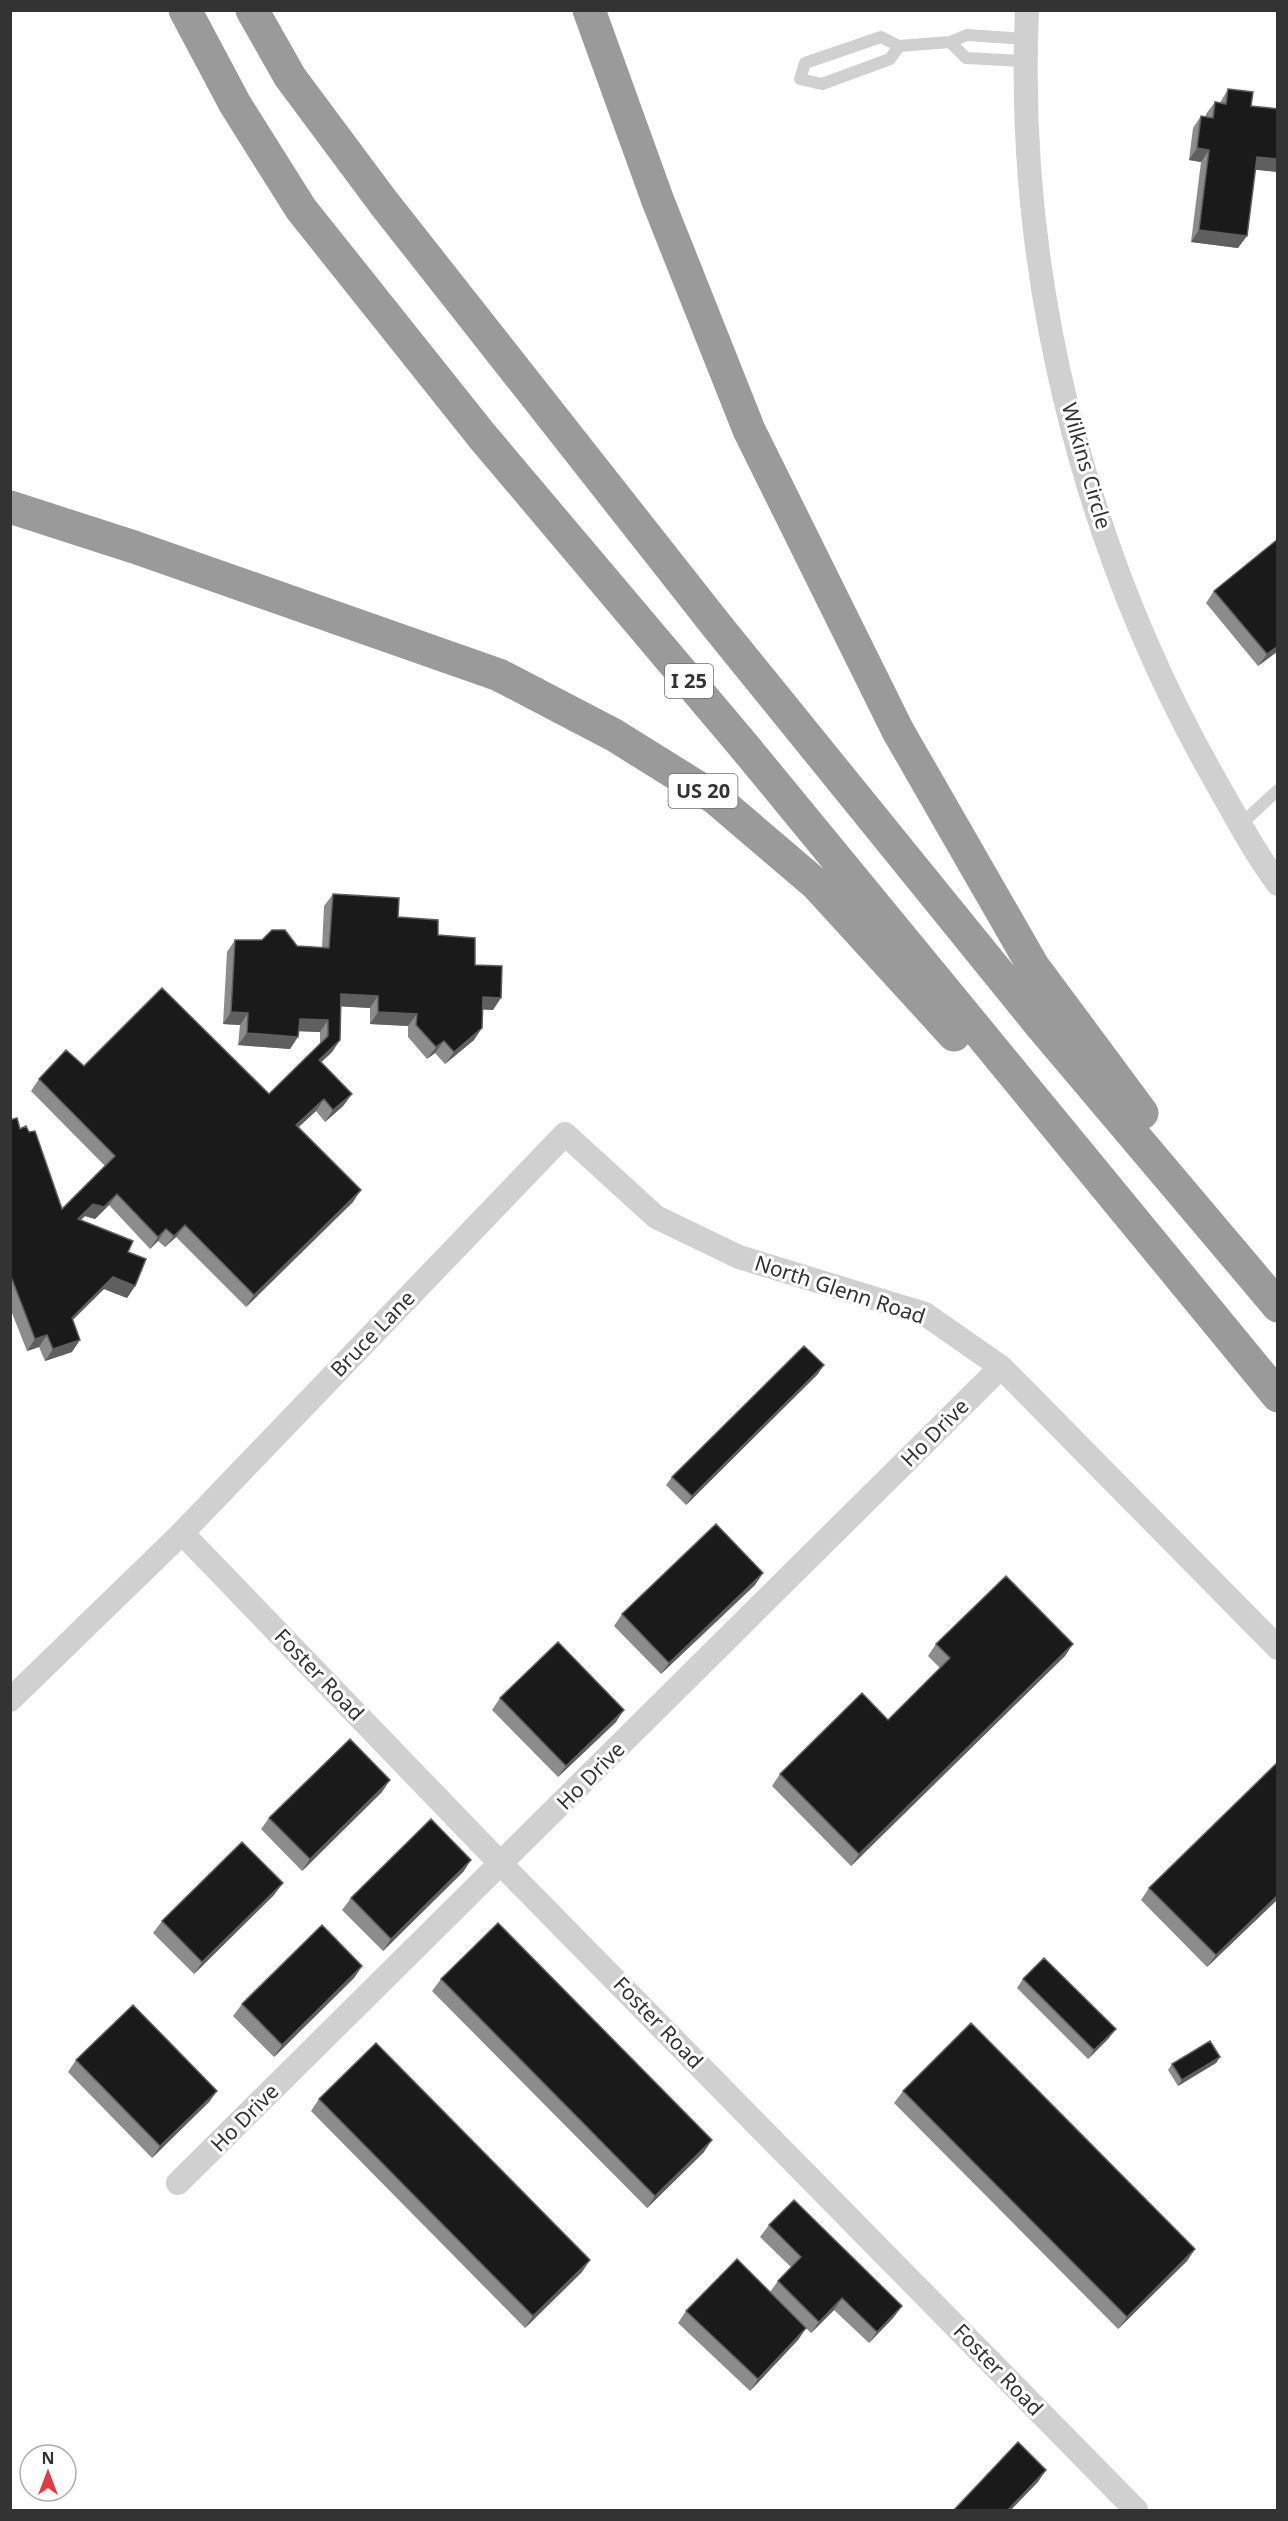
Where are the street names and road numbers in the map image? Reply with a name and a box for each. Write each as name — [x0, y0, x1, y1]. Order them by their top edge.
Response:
street label: Wilkins Circle — [1056, 399, 1118, 532]
road number: I 25 — [665, 664, 713, 698]
road number: US 20 — [668, 774, 738, 808]
street label: North Glenn Road — [751, 1248, 929, 1330]
street label: Bruce Lane — [324, 1284, 421, 1383]
street label: Ho Drive — [894, 1392, 974, 1472]
street label: Foster Road — [269, 1622, 371, 1726]
street label: Ho Drive — [550, 1735, 630, 1815]
street label: Foster Road — [608, 1970, 710, 2074]
street label: Ho Drive — [204, 2077, 284, 2157]
street label: Foster Road — [948, 2317, 1050, 2421]

